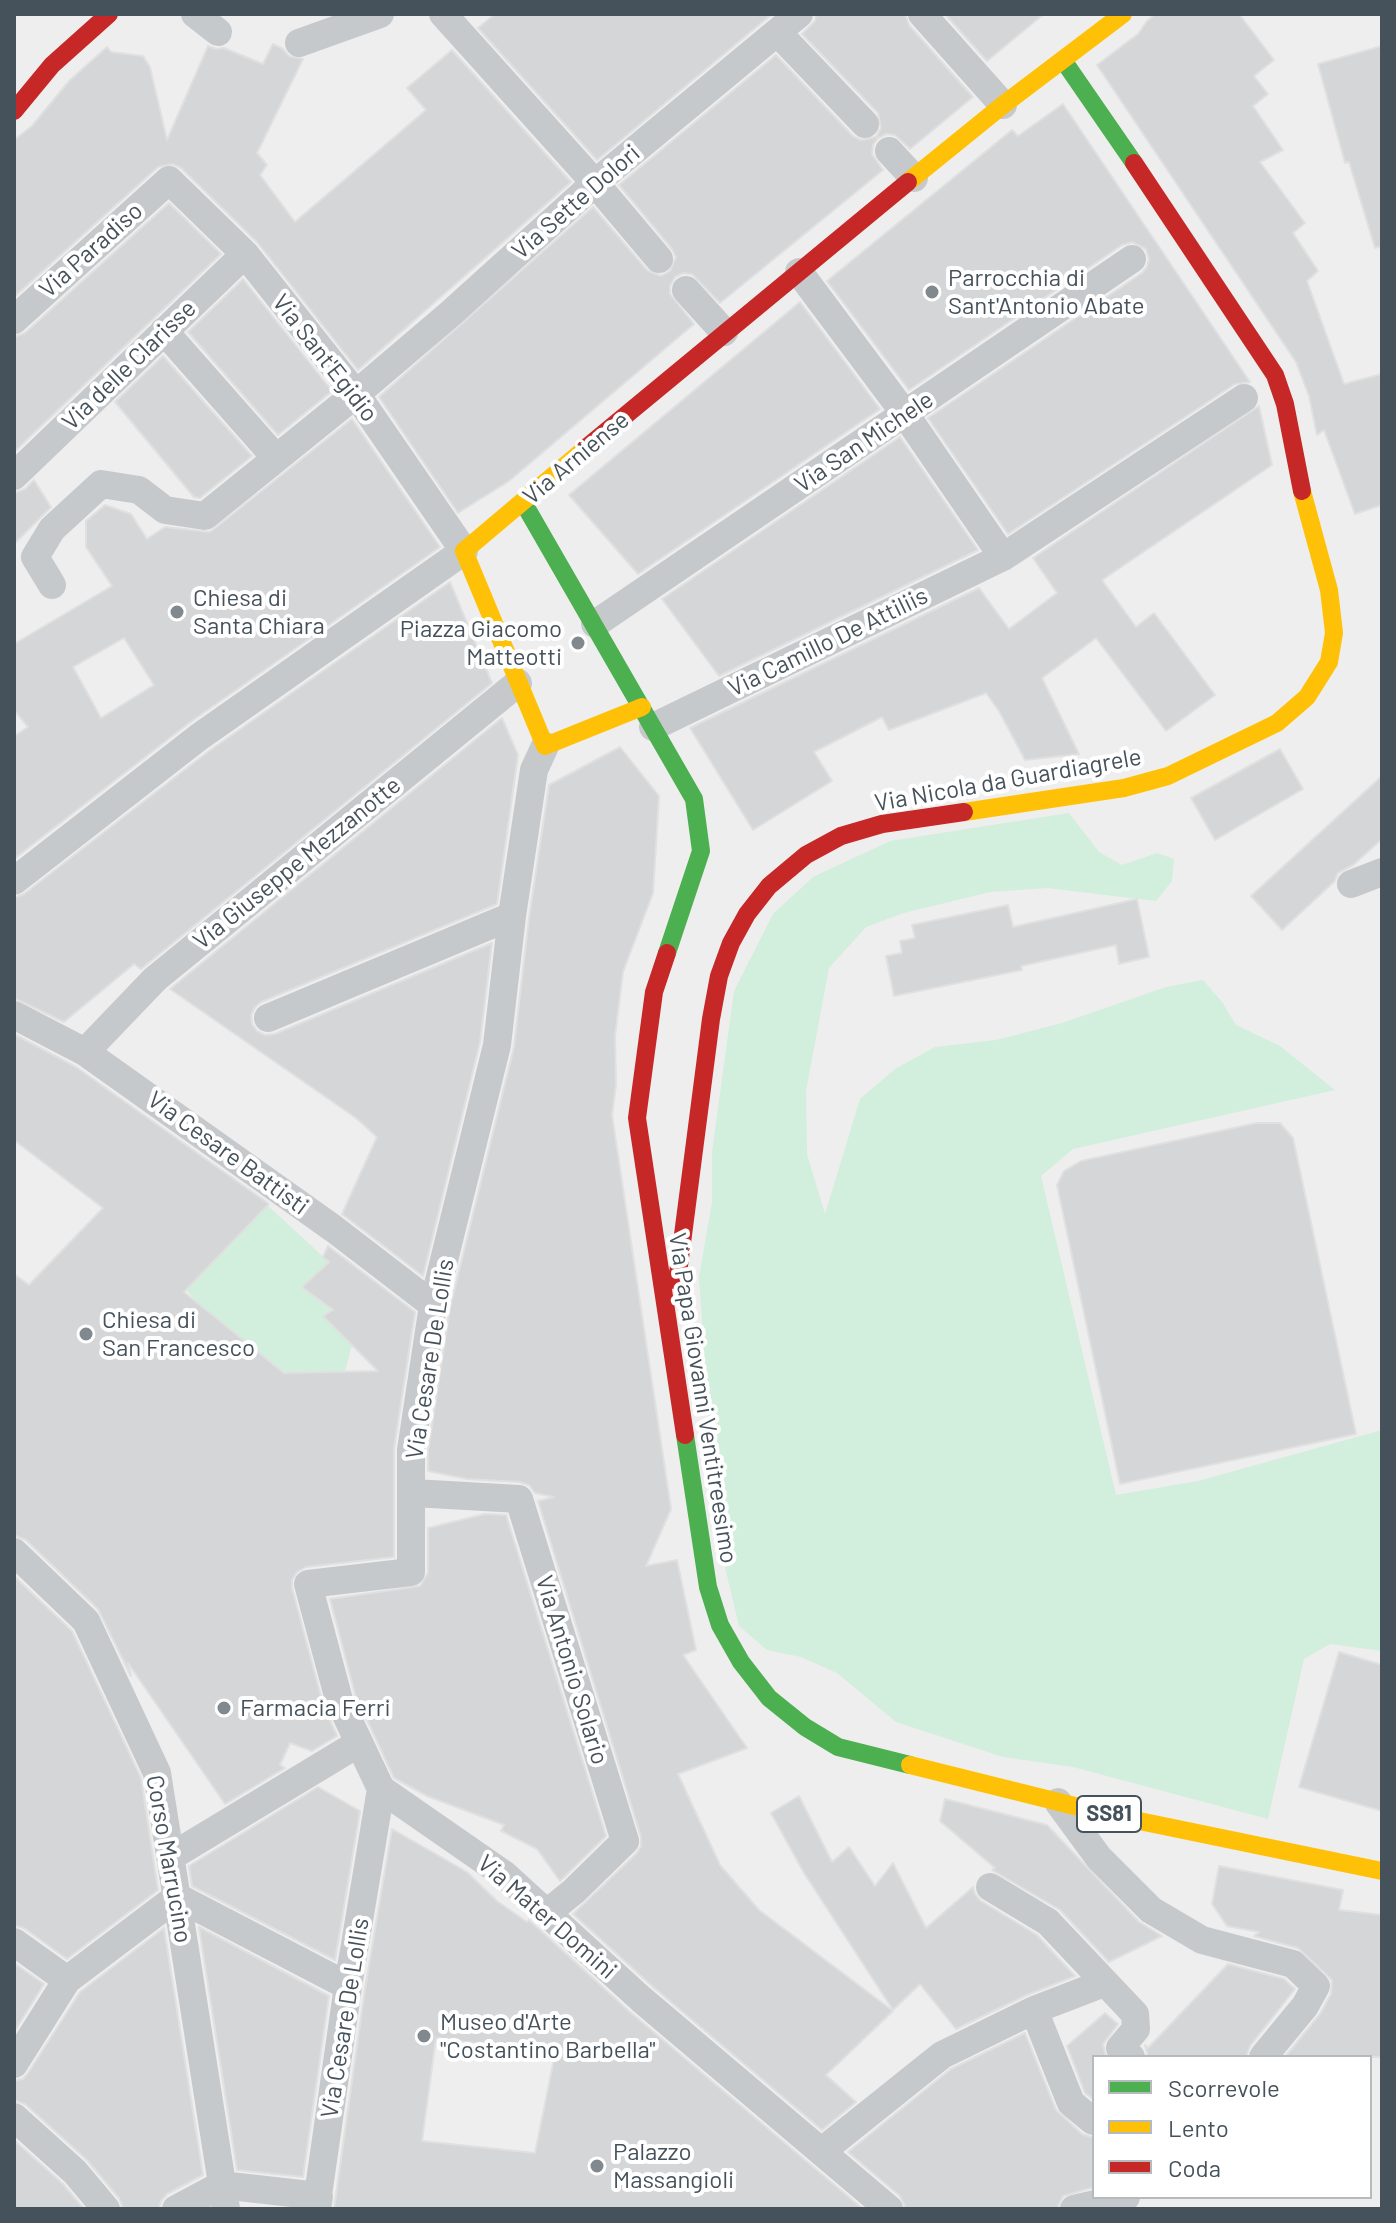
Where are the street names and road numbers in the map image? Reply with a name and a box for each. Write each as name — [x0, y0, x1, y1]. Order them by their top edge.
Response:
street label: Via Sette Dolori — [506, 139, 646, 265]
street label: Via Paradiso — [34, 196, 148, 304]
street label: Via Sant'Egidio — [266, 288, 384, 428]
street label: Via delle Clarisse — [56, 294, 202, 436]
street label: Via San Michele — [789, 385, 939, 499]
street label: Via Arniense — [517, 405, 635, 511]
street label: Via Camillo De Attiliis — [724, 581, 932, 703]
street label: Via Nicola da Guardiagrele — [872, 742, 1144, 818]
street label: Via Giuseppe Mezzanotte — [188, 770, 406, 956]
street label: Via Cesare Battisti — [142, 1085, 314, 1221]
street label: Via Papa Giovanni Ventitreesimo — [663, 1231, 743, 1565]
street label: Via Cesare De Lollis — [400, 1257, 460, 1461]
street label: Via Antonio Solario — [530, 1572, 614, 1768]
street label: Corso Marrucino — [140, 1773, 198, 1945]
road number: SS81 — [1077, 1796, 1141, 1832]
street label: Via Mater Domini — [472, 1849, 622, 1985]
street label: Via Cesare De Lollis — [315, 1916, 375, 2120]

